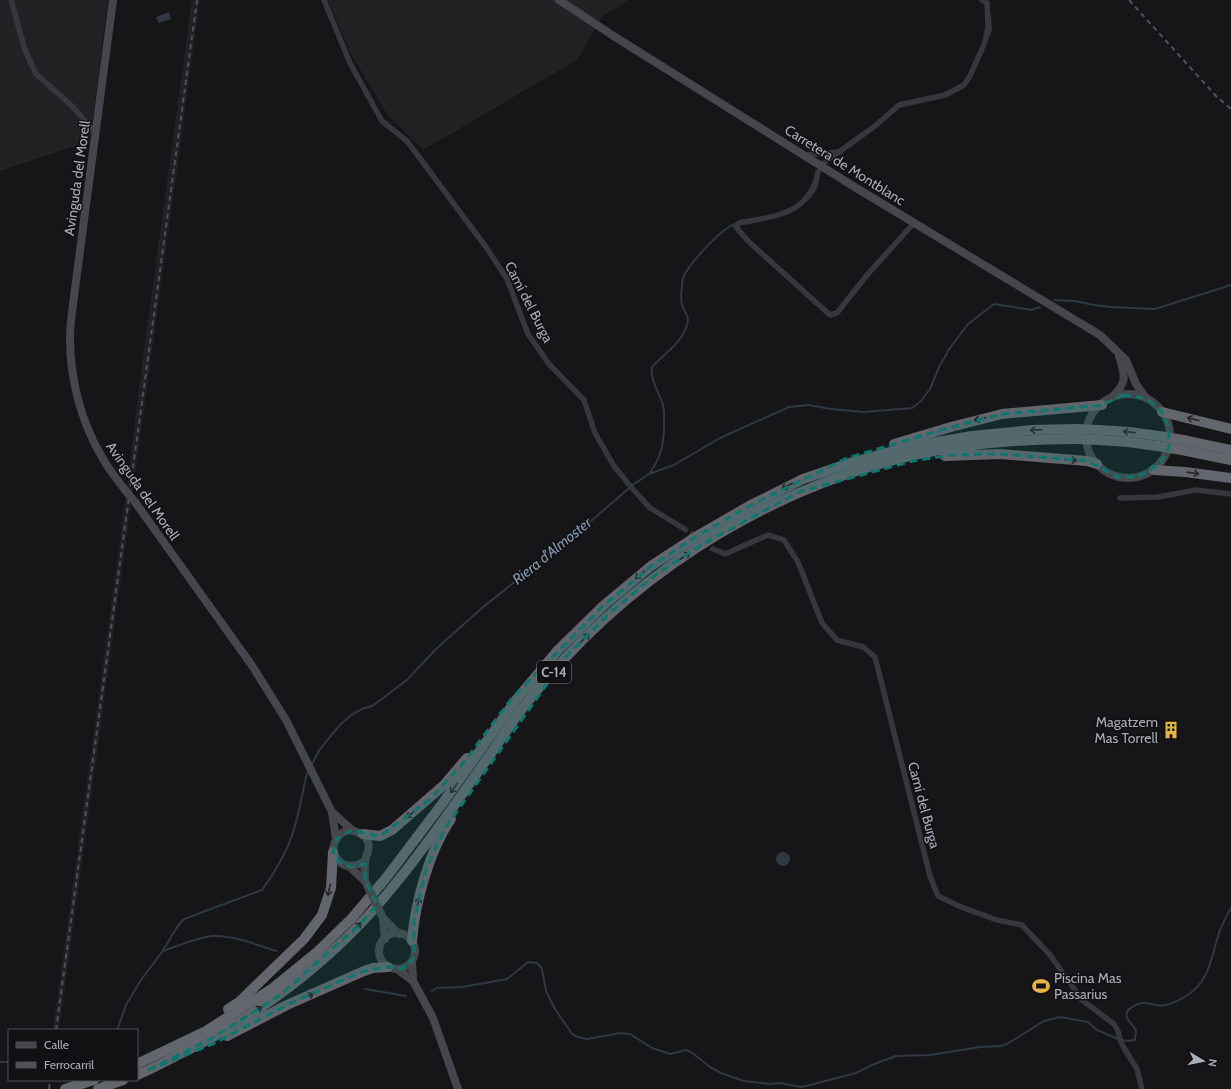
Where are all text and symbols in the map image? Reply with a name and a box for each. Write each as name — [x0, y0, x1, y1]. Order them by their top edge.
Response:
street label: Avinguda del Morell — [60, 119, 94, 237]
street label: Carretera de Montblanc — [781, 121, 909, 209]
street label: Camí del Burga — [501, 258, 557, 346]
one-way arrow — [1186, 415, 1199, 422]
one-way arrow — [974, 416, 987, 424]
one-way arrow — [1030, 426, 1043, 434]
one-way arrow — [1123, 429, 1136, 436]
street label: Avinguda del Morell — [102, 438, 184, 544]
one-way arrow — [1064, 456, 1077, 463]
one-way arrow — [1186, 469, 1199, 477]
one-way arrow — [782, 483, 794, 490]
water label: Riera d'Almoster — [509, 513, 596, 588]
one-way arrow — [679, 552, 690, 560]
one-way arrow — [635, 571, 646, 580]
one-way arrow — [580, 633, 590, 643]
road number: C-14 — [537, 661, 571, 683]
place label: Magatzem Mas Torrell — [1095, 713, 1159, 747]
building icon: Magatzem Mas Torrell — [1161, 720, 1181, 740]
street label: Camí del Burga — [904, 760, 944, 850]
one-way arrow — [450, 782, 458, 793]
one-way arrow — [406, 809, 417, 818]
one-way arrow — [325, 884, 333, 897]
one-way arrow — [415, 897, 422, 910]
one-way arrow — [352, 922, 362, 932]
place label: Piscina Mas Passarius — [1054, 969, 1122, 1003]
sports icon: Piscina Mas Passarius — [1031, 976, 1051, 996]
one-way arrow — [301, 991, 313, 999]
one-way arrow — [251, 1005, 263, 1013]
legend — [8, 1029, 138, 1081]
text: Calle — [44, 1037, 69, 1052]
north arrow — [1183, 1041, 1223, 1081]
text: Ferrocarril — [44, 1057, 94, 1072]
text: N — [1205, 1058, 1220, 1068]

